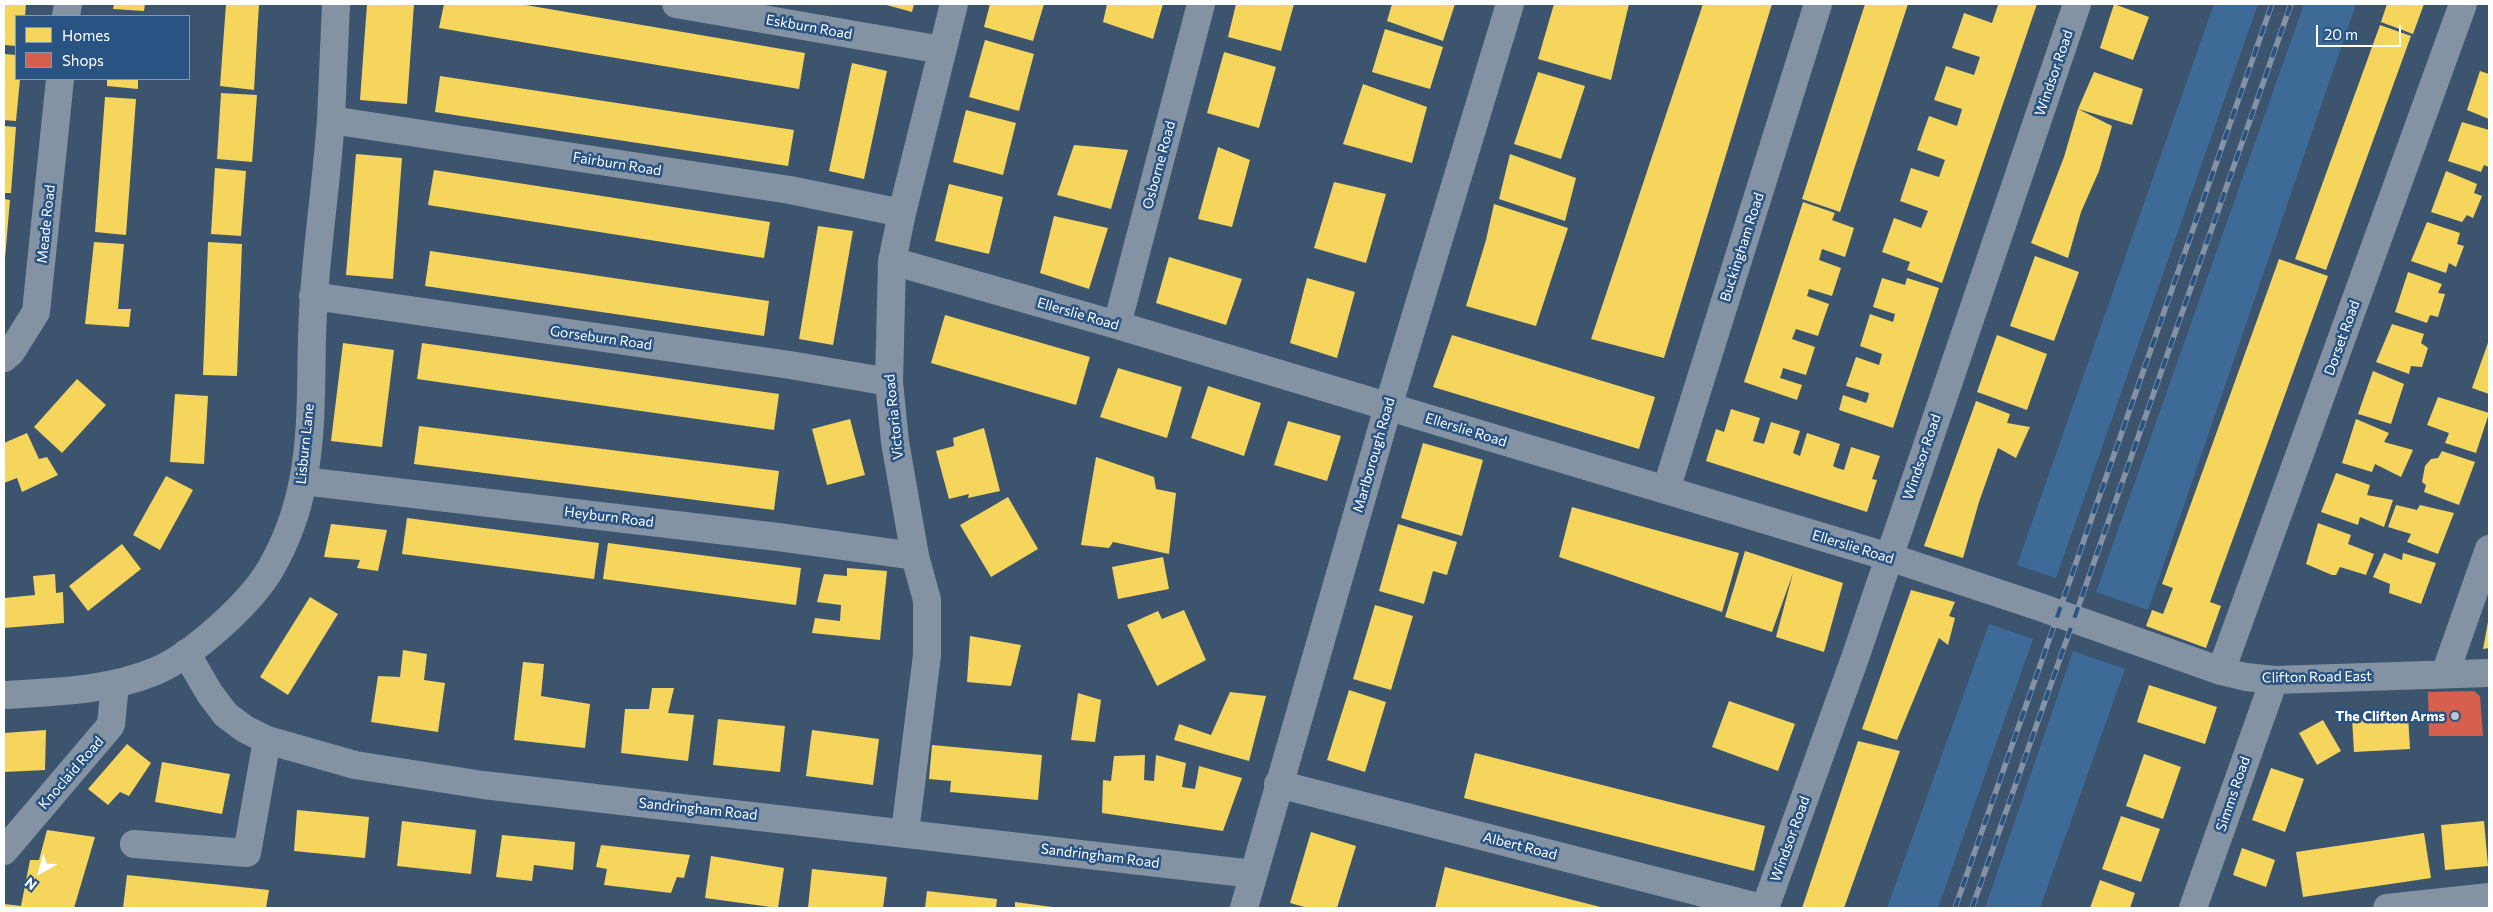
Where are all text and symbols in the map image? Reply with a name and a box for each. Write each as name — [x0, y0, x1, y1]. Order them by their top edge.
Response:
street label: Eskburn Road — [765, 11, 853, 43]
legend — [15, 15, 190, 80]
scale bar — [2318, 15, 2403, 47]
text: 20 m — [2324, 25, 2358, 43]
text: Homes — [62, 26, 110, 44]
street label: Windsor Road — [2031, 28, 2077, 118]
text: Shops — [62, 51, 104, 69]
street label: Osborne Road — [1139, 119, 1179, 211]
street label: Fairburn Road — [572, 149, 662, 179]
street label: Meade Road — [34, 184, 58, 264]
street label: Buckingham Road — [1716, 190, 1768, 304]
street label: Ellerslie Road — [1035, 294, 1121, 334]
street label: Dorset Road — [2321, 298, 2363, 378]
street label: Gorseburn Road — [549, 323, 653, 353]
street label: Victoria Road — [881, 373, 907, 461]
street label: Marlborough Road — [1350, 396, 1398, 514]
street label: Lisburn Lane — [292, 403, 318, 485]
street label: Ellerslie Road — [1423, 410, 1509, 450]
street label: Windsor Road — [1899, 412, 1945, 502]
street label: Heyburn Road — [563, 503, 655, 531]
street label: Ellerslie Road — [1810, 527, 1896, 567]
street label: Clifton Road East — [2262, 668, 2372, 686]
place label: The Clifton Arms — [2335, 708, 2445, 724]
marker: The Clifton Arms — [2449, 710, 2461, 722]
street label: Knoclaid Road — [35, 733, 107, 813]
street label: Simms Road — [2212, 754, 2254, 834]
street label: Sandringham Road — [638, 794, 758, 824]
street label: Windsor Road — [1767, 794, 1813, 884]
street label: Albert Road — [1481, 829, 1559, 863]
street label: Sandringham Road — [1040, 840, 1160, 872]
north arrow — [15, 847, 65, 897]
text: N — [21, 874, 40, 894]

